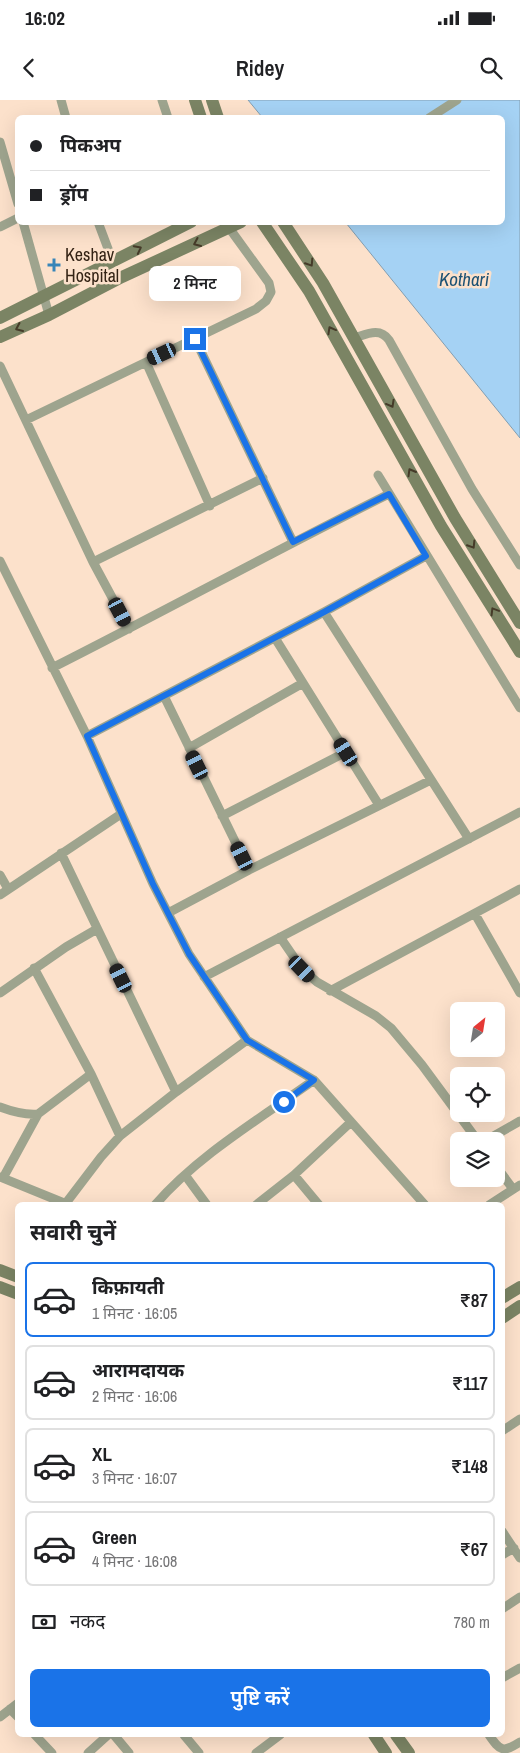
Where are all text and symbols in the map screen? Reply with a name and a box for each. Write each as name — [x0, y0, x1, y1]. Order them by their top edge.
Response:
text: 16:02 — [25, 5, 65, 31]
text: Ridey — [236, 53, 284, 83]
icon: back — [15, 54, 43, 82]
icon: search — [477, 54, 505, 82]
text: पिकअप — [60, 132, 121, 158]
text: ड्रॉप — [60, 181, 88, 207]
one-way arrow — [193, 237, 202, 247]
place label: Keshav Hospital — [65, 242, 119, 288]
one-way arrow — [132, 245, 141, 255]
one-way arrow — [304, 257, 313, 267]
marker: Keshav Hospital — [47, 258, 61, 272]
callout: 2 मिनट — [149, 266, 241, 302]
water label: Kothari — [439, 266, 490, 292]
text: 2 मिनट — [173, 272, 217, 294]
one-way arrow — [15, 322, 24, 333]
one-way arrow — [328, 326, 338, 335]
route end — [184, 328, 206, 350]
car — [145, 341, 178, 367]
one-way arrow — [385, 399, 395, 408]
one-way arrow — [407, 468, 417, 477]
one-way arrow — [466, 539, 475, 548]
car — [106, 595, 133, 629]
one-way arrow — [490, 608, 500, 617]
car — [331, 735, 360, 769]
car — [183, 748, 210, 782]
car — [228, 839, 255, 873]
car — [286, 953, 317, 985]
car — [107, 961, 134, 995]
north arrow — [450, 1002, 505, 1058]
map controls — [450, 1002, 505, 1187]
button: locate — [450, 1067, 505, 1122]
route start — [273, 1091, 295, 1113]
button: layers — [450, 1132, 505, 1187]
text: सवारी चुनें — [30, 1217, 116, 1247]
text: किफ़ायती — [92, 1274, 164, 1300]
icon: car — [32, 1277, 77, 1322]
text: ₹87 — [460, 1287, 488, 1313]
text: 1 मिनट · 16:05 — [92, 1302, 177, 1324]
text: आरामदायक — [92, 1357, 184, 1383]
icon: car — [32, 1360, 77, 1405]
text: ₹117 — [452, 1370, 488, 1396]
text: 2 मिनट · 16:06 — [92, 1385, 177, 1407]
text: XL — [92, 1441, 112, 1467]
icon: car — [32, 1443, 77, 1488]
text: ₹148 — [451, 1453, 488, 1479]
text: 3 मिनट · 16:07 — [92, 1467, 177, 1489]
text: Green — [92, 1524, 137, 1550]
icon: car — [32, 1526, 77, 1571]
text: ₹67 — [460, 1536, 488, 1562]
text: 4 मिनट · 16:08 — [92, 1550, 177, 1572]
icon: cash — [30, 1608, 58, 1636]
text: नकद — [70, 1608, 105, 1634]
text: 780 m — [454, 1611, 490, 1633]
button: पुष्टि करें — [30, 1669, 490, 1727]

